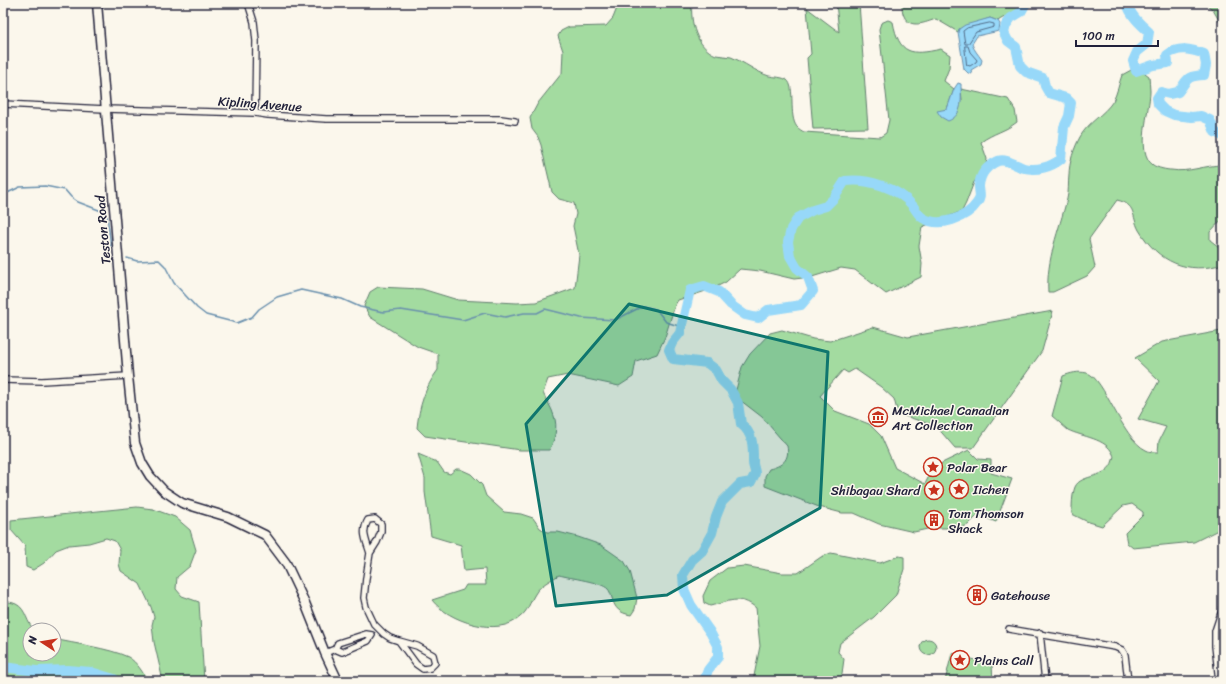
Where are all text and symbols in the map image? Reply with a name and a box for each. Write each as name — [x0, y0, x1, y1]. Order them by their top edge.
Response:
scale bar — [1076, 22, 1158, 48]
text: 100 m — [1082, 25, 1115, 47]
street label: Kipling Avenue — [217, 90, 303, 118]
street label: Teston Road — [88, 193, 117, 265]
place label: McMichael Canadian Art Collection — [891, 399, 1009, 437]
museum icon: McMichael Canadian Art Collection — [867, 406, 889, 428]
place icon: Polar Bear — [922, 456, 944, 478]
place label: Polar Bear — [947, 456, 1008, 479]
place icon: Iichen — [948, 478, 970, 500]
place label: Iichen — [972, 478, 1009, 501]
place label: Shibagau Shard — [831, 479, 921, 502]
place icon: Shibagau Shard — [923, 479, 945, 501]
place label: Tom Thomson Shack — [948, 502, 1024, 540]
building icon: Tom Thomson Shack — [923, 509, 945, 531]
building icon: Gatehouse — [966, 584, 988, 606]
place label: Gatehouse — [991, 584, 1051, 607]
north arrow — [22, 622, 62, 662]
text: N — [22, 634, 43, 647]
place icon: Plains Call — [949, 649, 971, 671]
place label: Plains Call — [974, 649, 1034, 672]

